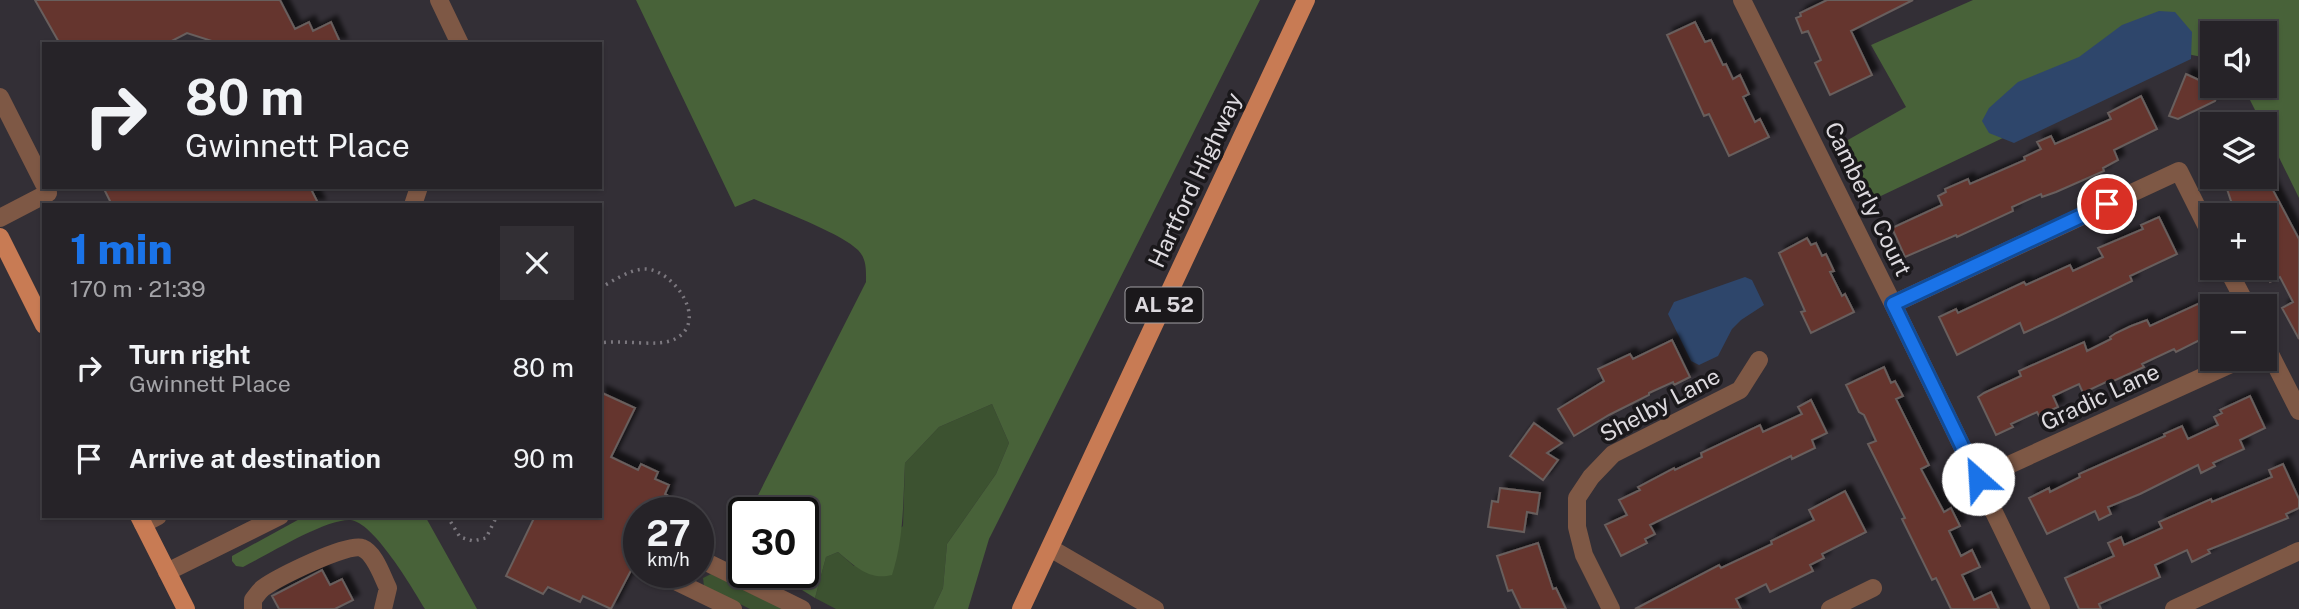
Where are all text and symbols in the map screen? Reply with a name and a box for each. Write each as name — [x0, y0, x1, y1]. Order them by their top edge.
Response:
map controls — [2200, 21, 2277, 371]
button: sound — [2200, 21, 2277, 98]
text: 80 m — [185, 68, 304, 126]
icon: right — [70, 70, 161, 161]
street label: Hartford Highway — [1142, 88, 1247, 272]
button: layers — [2200, 112, 2277, 189]
street label: Camberly Court — [1819, 117, 1917, 280]
text: Gwinnett Place — [185, 127, 410, 164]
pin — [2077, 174, 2137, 234]
icon: arrive — [2088, 185, 2126, 223]
button: + — [2200, 203, 2277, 280]
text: 1 min — [70, 224, 173, 273]
button: close — [500, 226, 574, 300]
text: 170 m · 21:39 — [70, 275, 206, 302]
road number: AL 52 — [1126, 288, 1202, 322]
button: − — [2200, 294, 2277, 371]
text: Turn right — [129, 339, 251, 370]
icon: right — [70, 349, 108, 387]
text: 80 m — [513, 352, 574, 383]
street label: Gradic Lane — [2036, 357, 2163, 436]
street label: Shelby Lane — [1595, 362, 1724, 447]
text: Gwinnett Place — [129, 370, 291, 397]
icon: arrive — [70, 440, 108, 478]
position arrow — [1941, 442, 2015, 516]
text: Arrive at destination — [129, 443, 381, 474]
text: 90 m — [513, 443, 574, 474]
speed limit sign: 30 — [728, 497, 819, 588]
text: 27 — [646, 513, 691, 554]
text: km/h — [647, 549, 690, 570]

